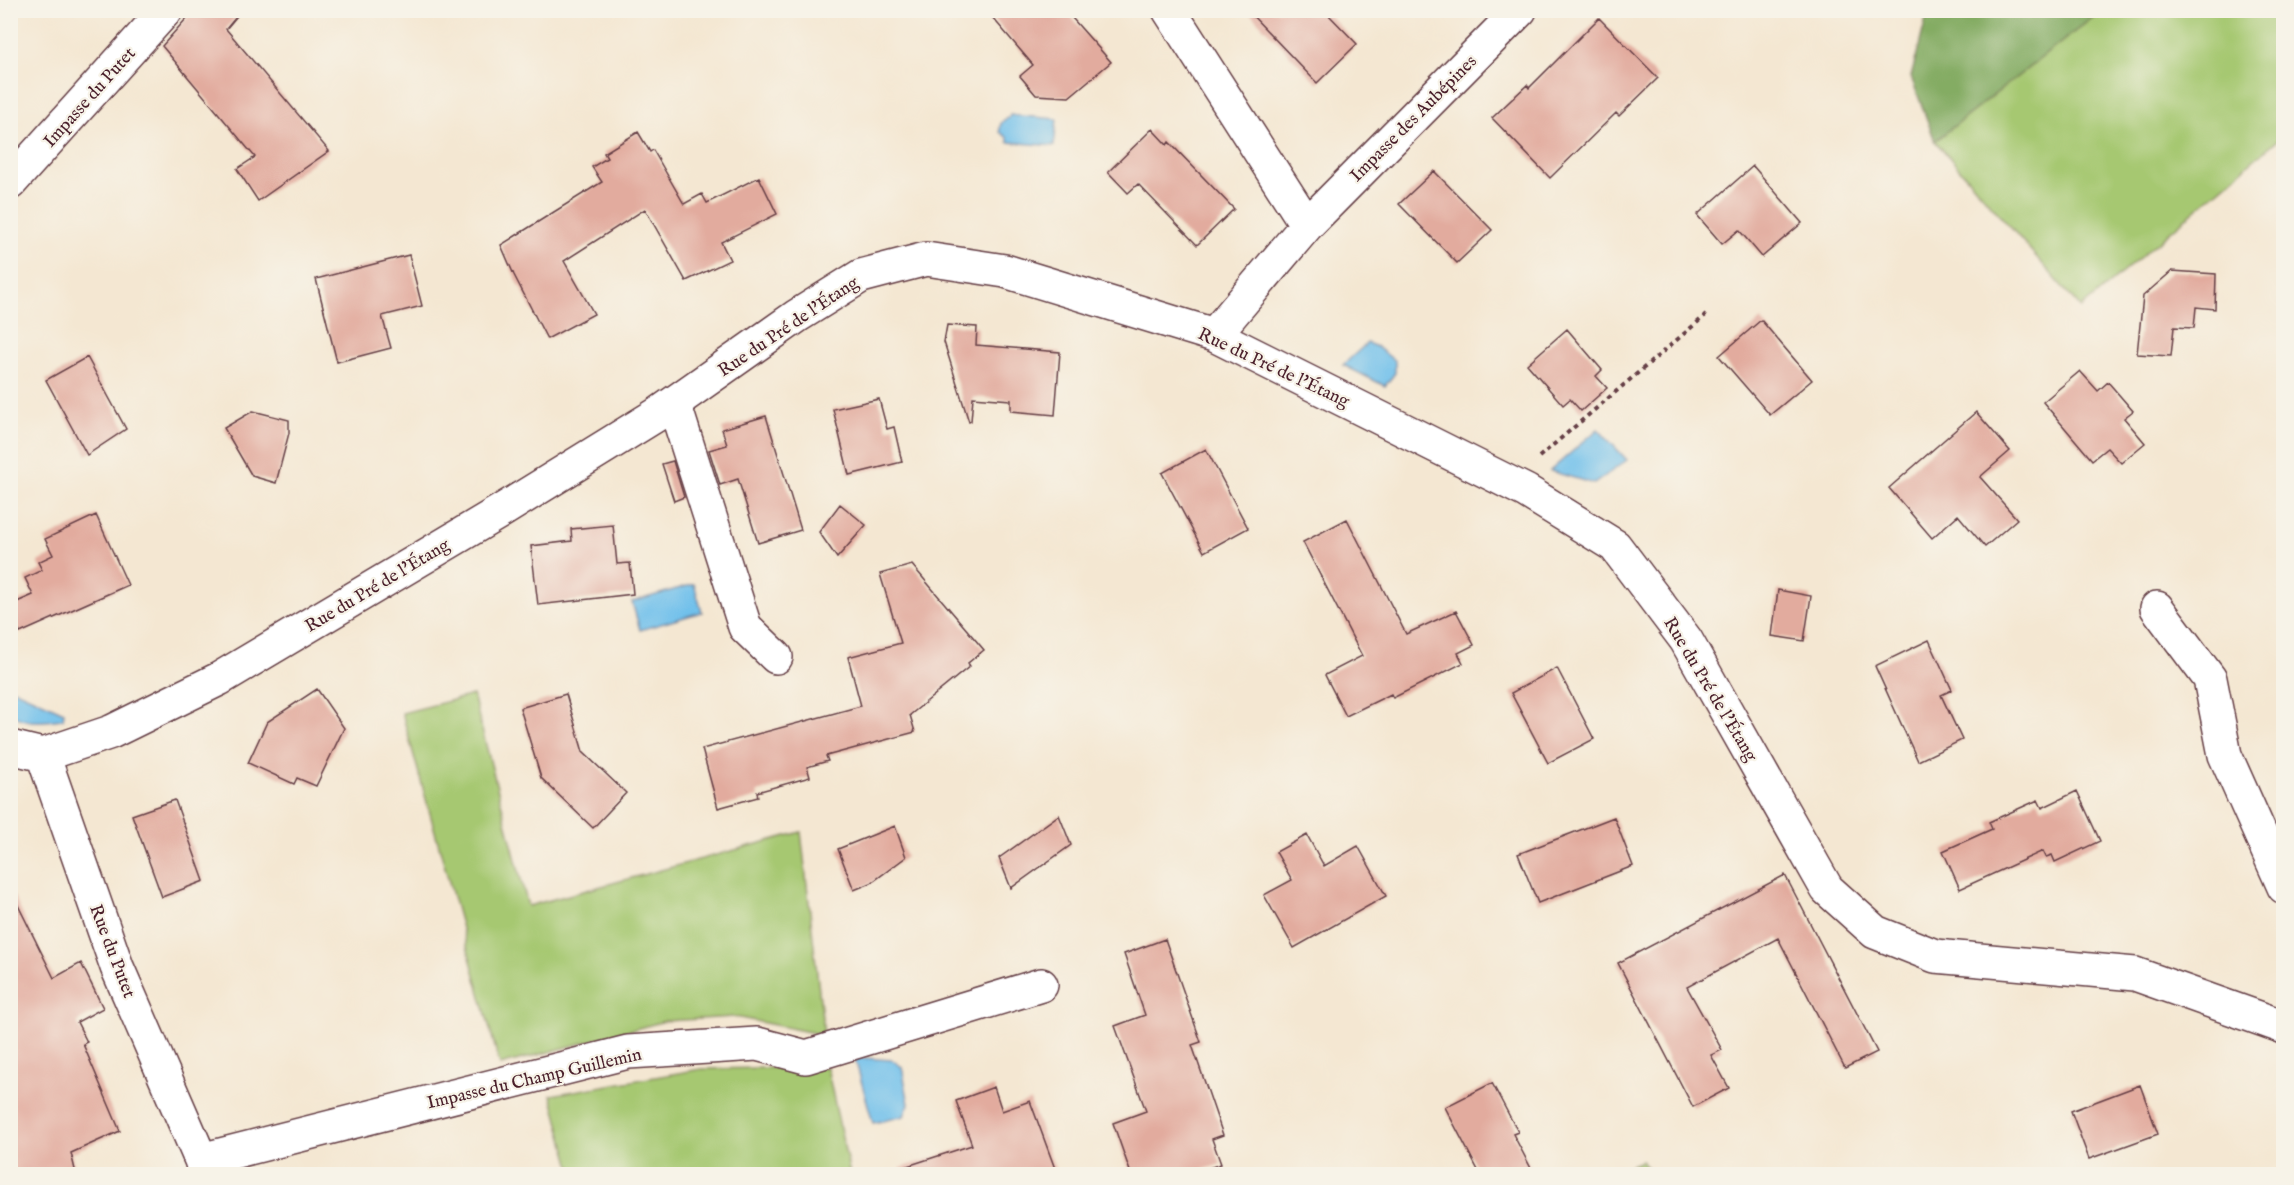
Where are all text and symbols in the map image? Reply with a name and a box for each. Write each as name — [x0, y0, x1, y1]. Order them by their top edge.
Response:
street label: Impasse du Putet — [39, 43, 141, 153]
street label: Impasse des Aubépines — [1346, 51, 1482, 187]
street label: Rue du Pré de l'Étang — [713, 270, 864, 383]
street label: Rue du Pré de l'Étang — [1194, 321, 1354, 414]
street label: Rue du Pré de l'Étang — [300, 532, 454, 639]
street label: Rue du Pré de l'Étang — [1657, 612, 1764, 766]
street label: Rue du Putet — [83, 902, 140, 1002]
street label: Impasse du Champ Guillemin — [425, 1043, 644, 1115]

